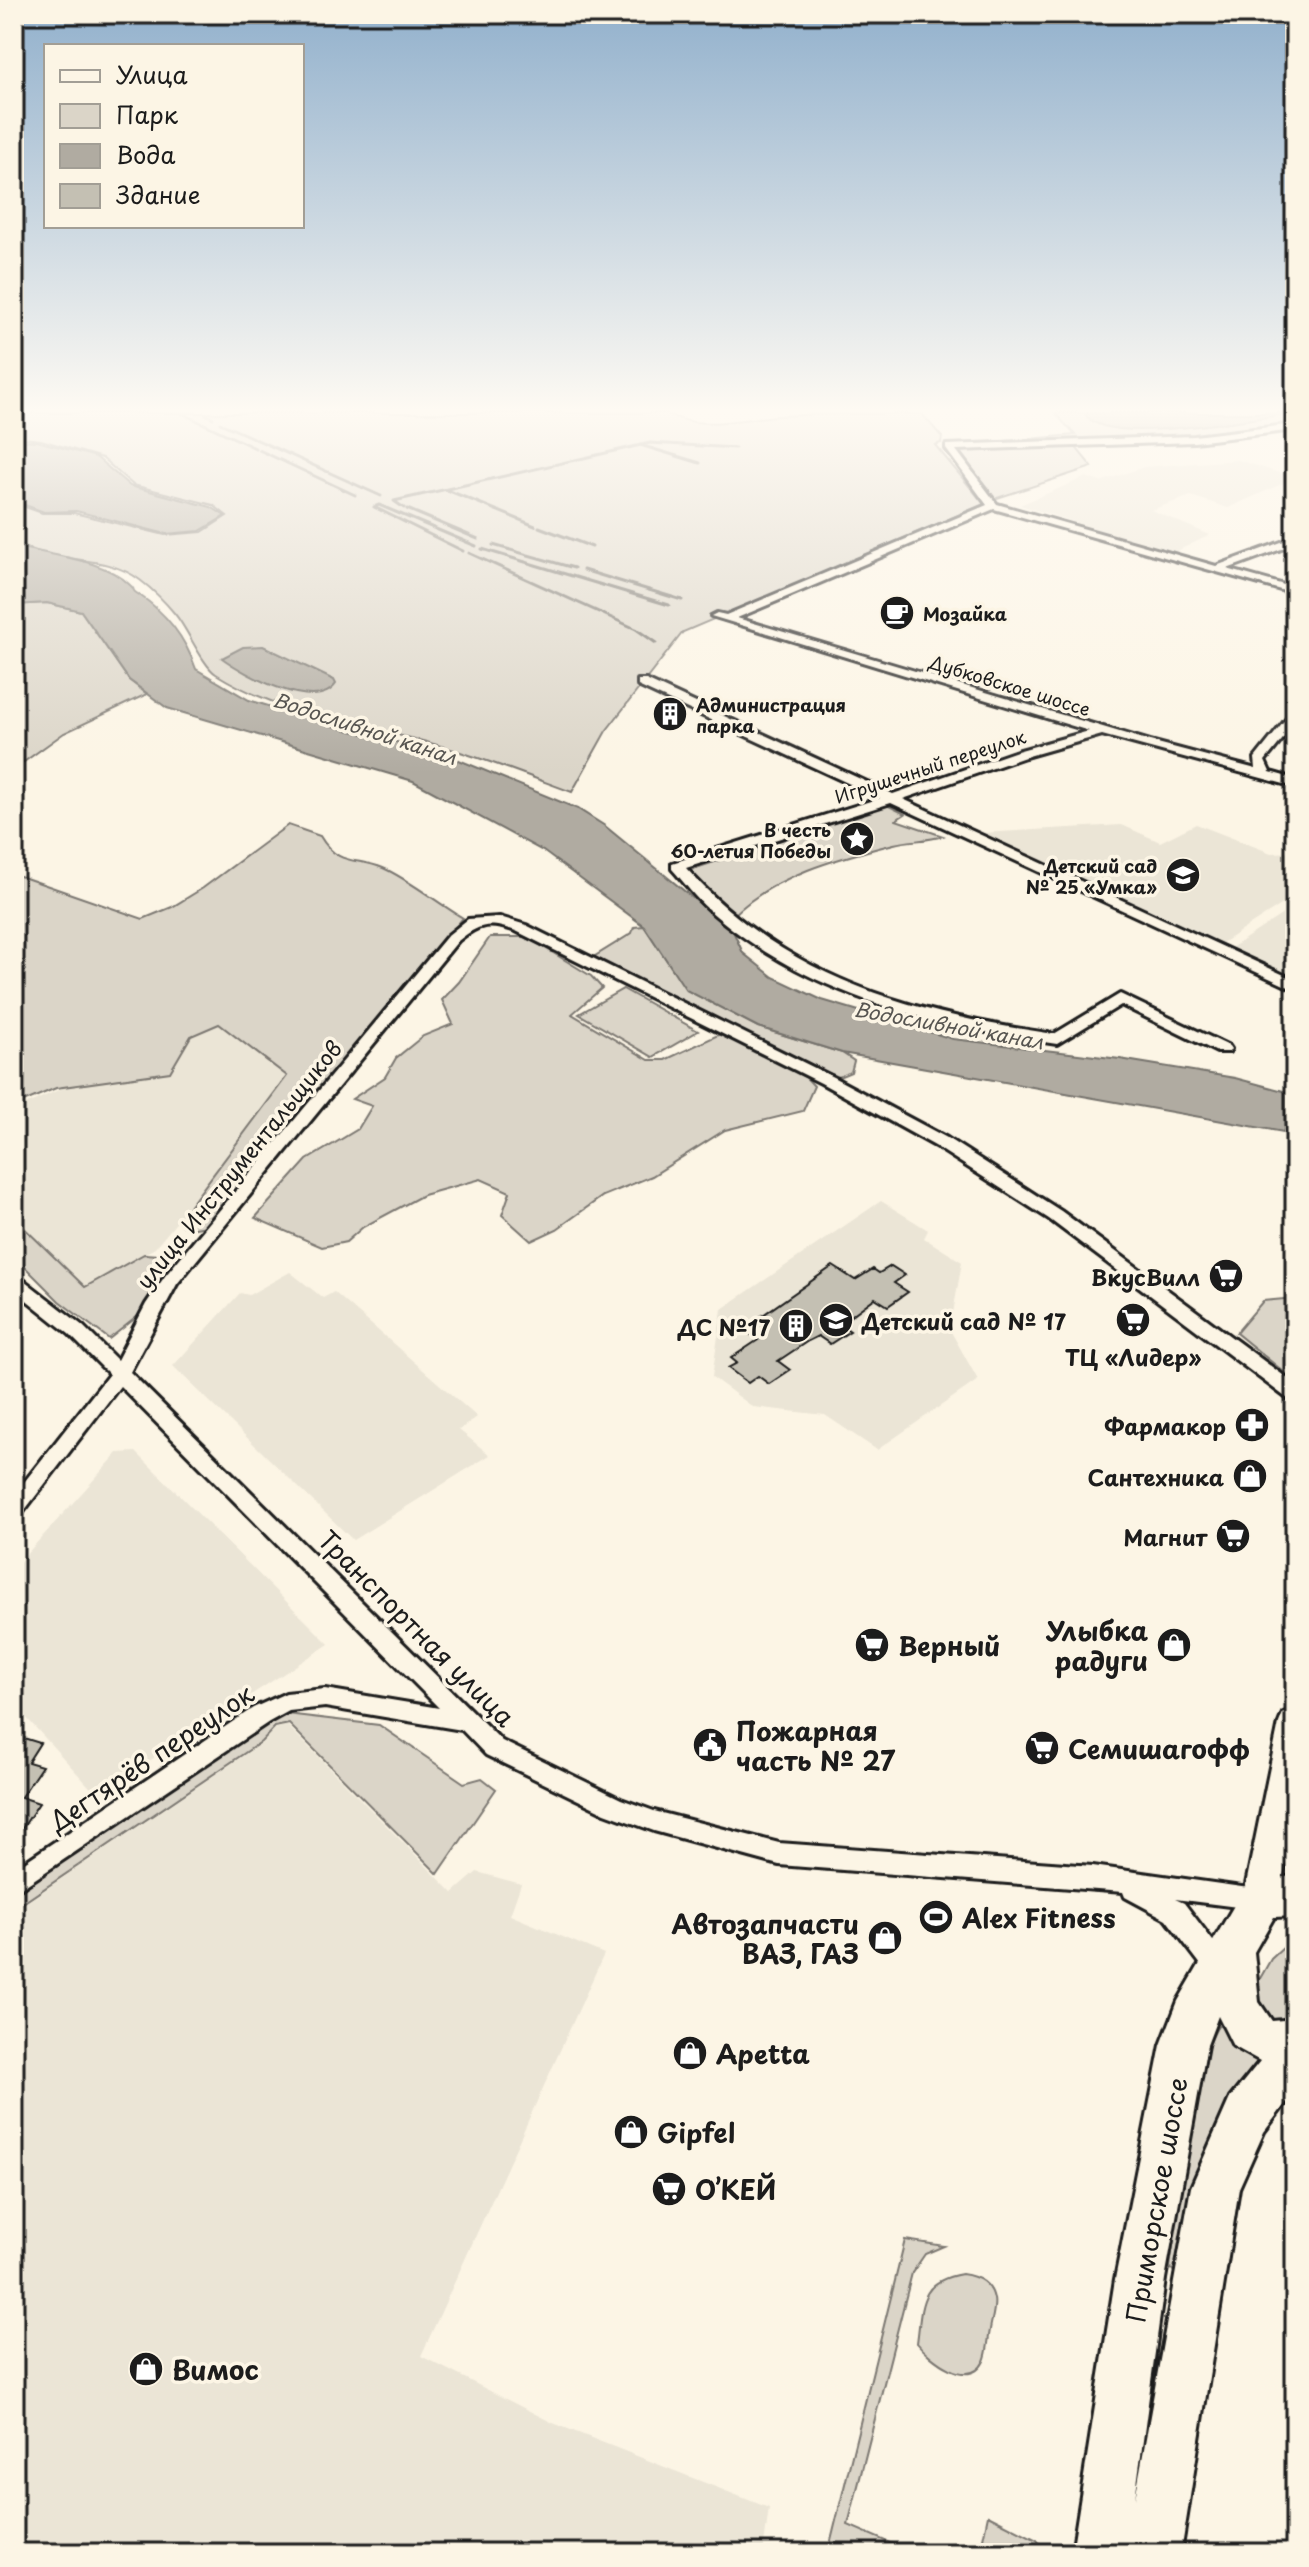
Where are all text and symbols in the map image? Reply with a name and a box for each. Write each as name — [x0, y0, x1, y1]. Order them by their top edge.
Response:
legend — [44, 44, 304, 228]
text: Улица — [116, 56, 188, 92]
text: Парк — [116, 96, 179, 132]
text: Вода — [116, 136, 175, 172]
text: Здание — [116, 176, 201, 212]
cafe icon: Мозайка — [878, 594, 916, 632]
place label: Мозайка — [923, 600, 1007, 627]
street label: Дубковское шоссе — [925, 647, 1094, 722]
water label: Водосливной канал — [269, 684, 461, 772]
place label: Администрация парка — [696, 691, 846, 739]
building icon: Администрация парка — [651, 695, 689, 733]
street label: Игрушечный переулок — [831, 722, 1029, 810]
place label: В честь 60-летия Победы — [671, 816, 831, 864]
place icon: В честь 60-летия Победы — [838, 820, 876, 858]
place label: Детский сад № 25 «Умка» — [1026, 852, 1157, 900]
school or university icon: Детский сад № 25 «Умка» — [1164, 856, 1202, 894]
water label: Водосливной канал — [852, 994, 1046, 1056]
street label: улица Инструментальщиков — [127, 1033, 349, 1295]
supermarket icon: ВкусВилл — [1207, 1257, 1245, 1295]
place label: ВкусВилл — [1091, 1260, 1200, 1293]
school or university icon: Детский сад № 17 — [817, 1301, 855, 1339]
supermarket icon: ТЦ «Лидер» — [1114, 1301, 1152, 1339]
place label: Детский сад № 17 — [861, 1304, 1066, 1337]
building icon: ДС №17 — [777, 1307, 815, 1345]
place label: ДС №17 — [677, 1310, 770, 1343]
place label: ТЦ «Лидер» — [1065, 1340, 1201, 1373]
pharmacy icon: Фармакор — [1233, 1406, 1271, 1444]
place label: Фармакор — [1104, 1409, 1226, 1442]
shop icon: Сантехника — [1231, 1457, 1269, 1495]
place label: Сантехника — [1088, 1460, 1225, 1493]
supermarket icon: Магнит — [1214, 1517, 1252, 1555]
place label: Магнит — [1123, 1520, 1208, 1553]
street label: Транспортная улица — [310, 1521, 525, 1736]
place label: Улыбка радуги — [1045, 1611, 1148, 1680]
supermarket icon: Верный — [853, 1626, 891, 1664]
place label: Верный — [898, 1626, 1000, 1665]
shop icon: Улыбка радуги — [1155, 1626, 1193, 1664]
street label: Дегтярёв переулок — [40, 1673, 262, 1841]
place label: Пожарная часть № 27 — [736, 1711, 895, 1780]
public building icon: Пожарная часть № 27 — [691, 1726, 729, 1764]
supermarket icon: Семишагофф — [1023, 1729, 1061, 1767]
place label: Семишагофф — [1068, 1729, 1250, 1768]
sports icon: Alex Fitness — [917, 1898, 955, 1936]
place label: Alex Fitness — [961, 1898, 1116, 1937]
place label: Автозапчасти ВАЗ, ГАЗ — [672, 1904, 859, 1973]
shop icon: Автозапчасти ВАЗ, ГАЗ — [866, 1919, 904, 1957]
shop icon: Apetta — [671, 2034, 709, 2072]
place label: Apetta — [716, 2034, 810, 2073]
street label: Приморское шоссе — [1115, 2074, 1197, 2326]
shop icon: Gipfel — [612, 2113, 650, 2151]
place label: Gipfel — [657, 2113, 735, 2152]
supermarket icon: О’КЕЙ — [650, 2170, 688, 2208]
place label: О’КЕЙ — [695, 2170, 777, 2209]
shop icon: Вимос — [127, 2350, 165, 2388]
place label: Вимос — [172, 2350, 259, 2389]

